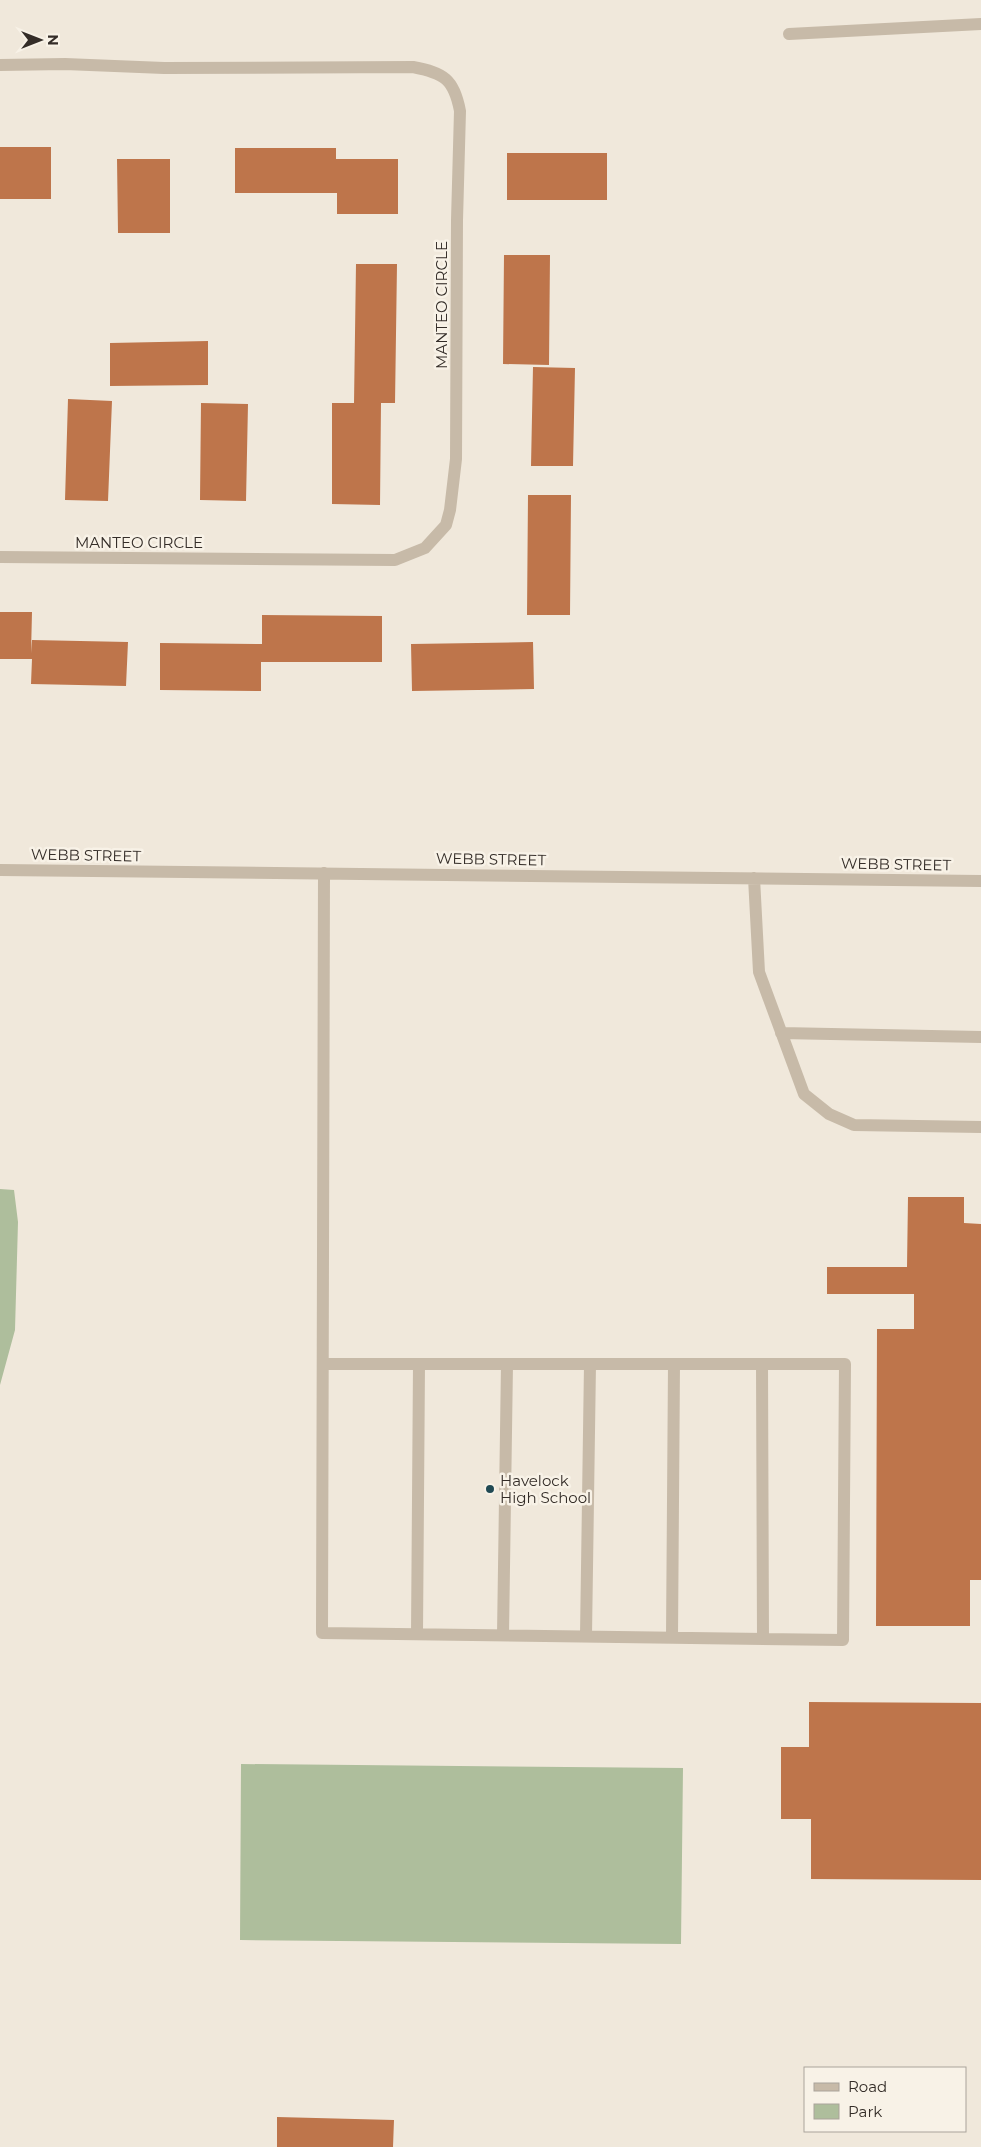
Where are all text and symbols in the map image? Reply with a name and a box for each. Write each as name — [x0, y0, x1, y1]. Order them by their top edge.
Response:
north arrow — [15, 15, 65, 65]
text: N — [44, 34, 62, 46]
street label: MANTEO CIRCLE — [432, 241, 451, 369]
street label: MANTEO CIRCLE — [75, 533, 203, 552]
street label: WEBB STREET — [31, 845, 142, 865]
street label: WEBB STREET — [436, 849, 547, 869]
street label: WEBB STREET — [841, 854, 952, 874]
place label: Havelock High School — [500, 1471, 591, 1507]
marker: Havelock High School — [484, 1483, 496, 1495]
legend — [804, 2067, 966, 2132]
text: Road — [848, 2077, 887, 2096]
text: Park — [848, 2102, 882, 2121]

